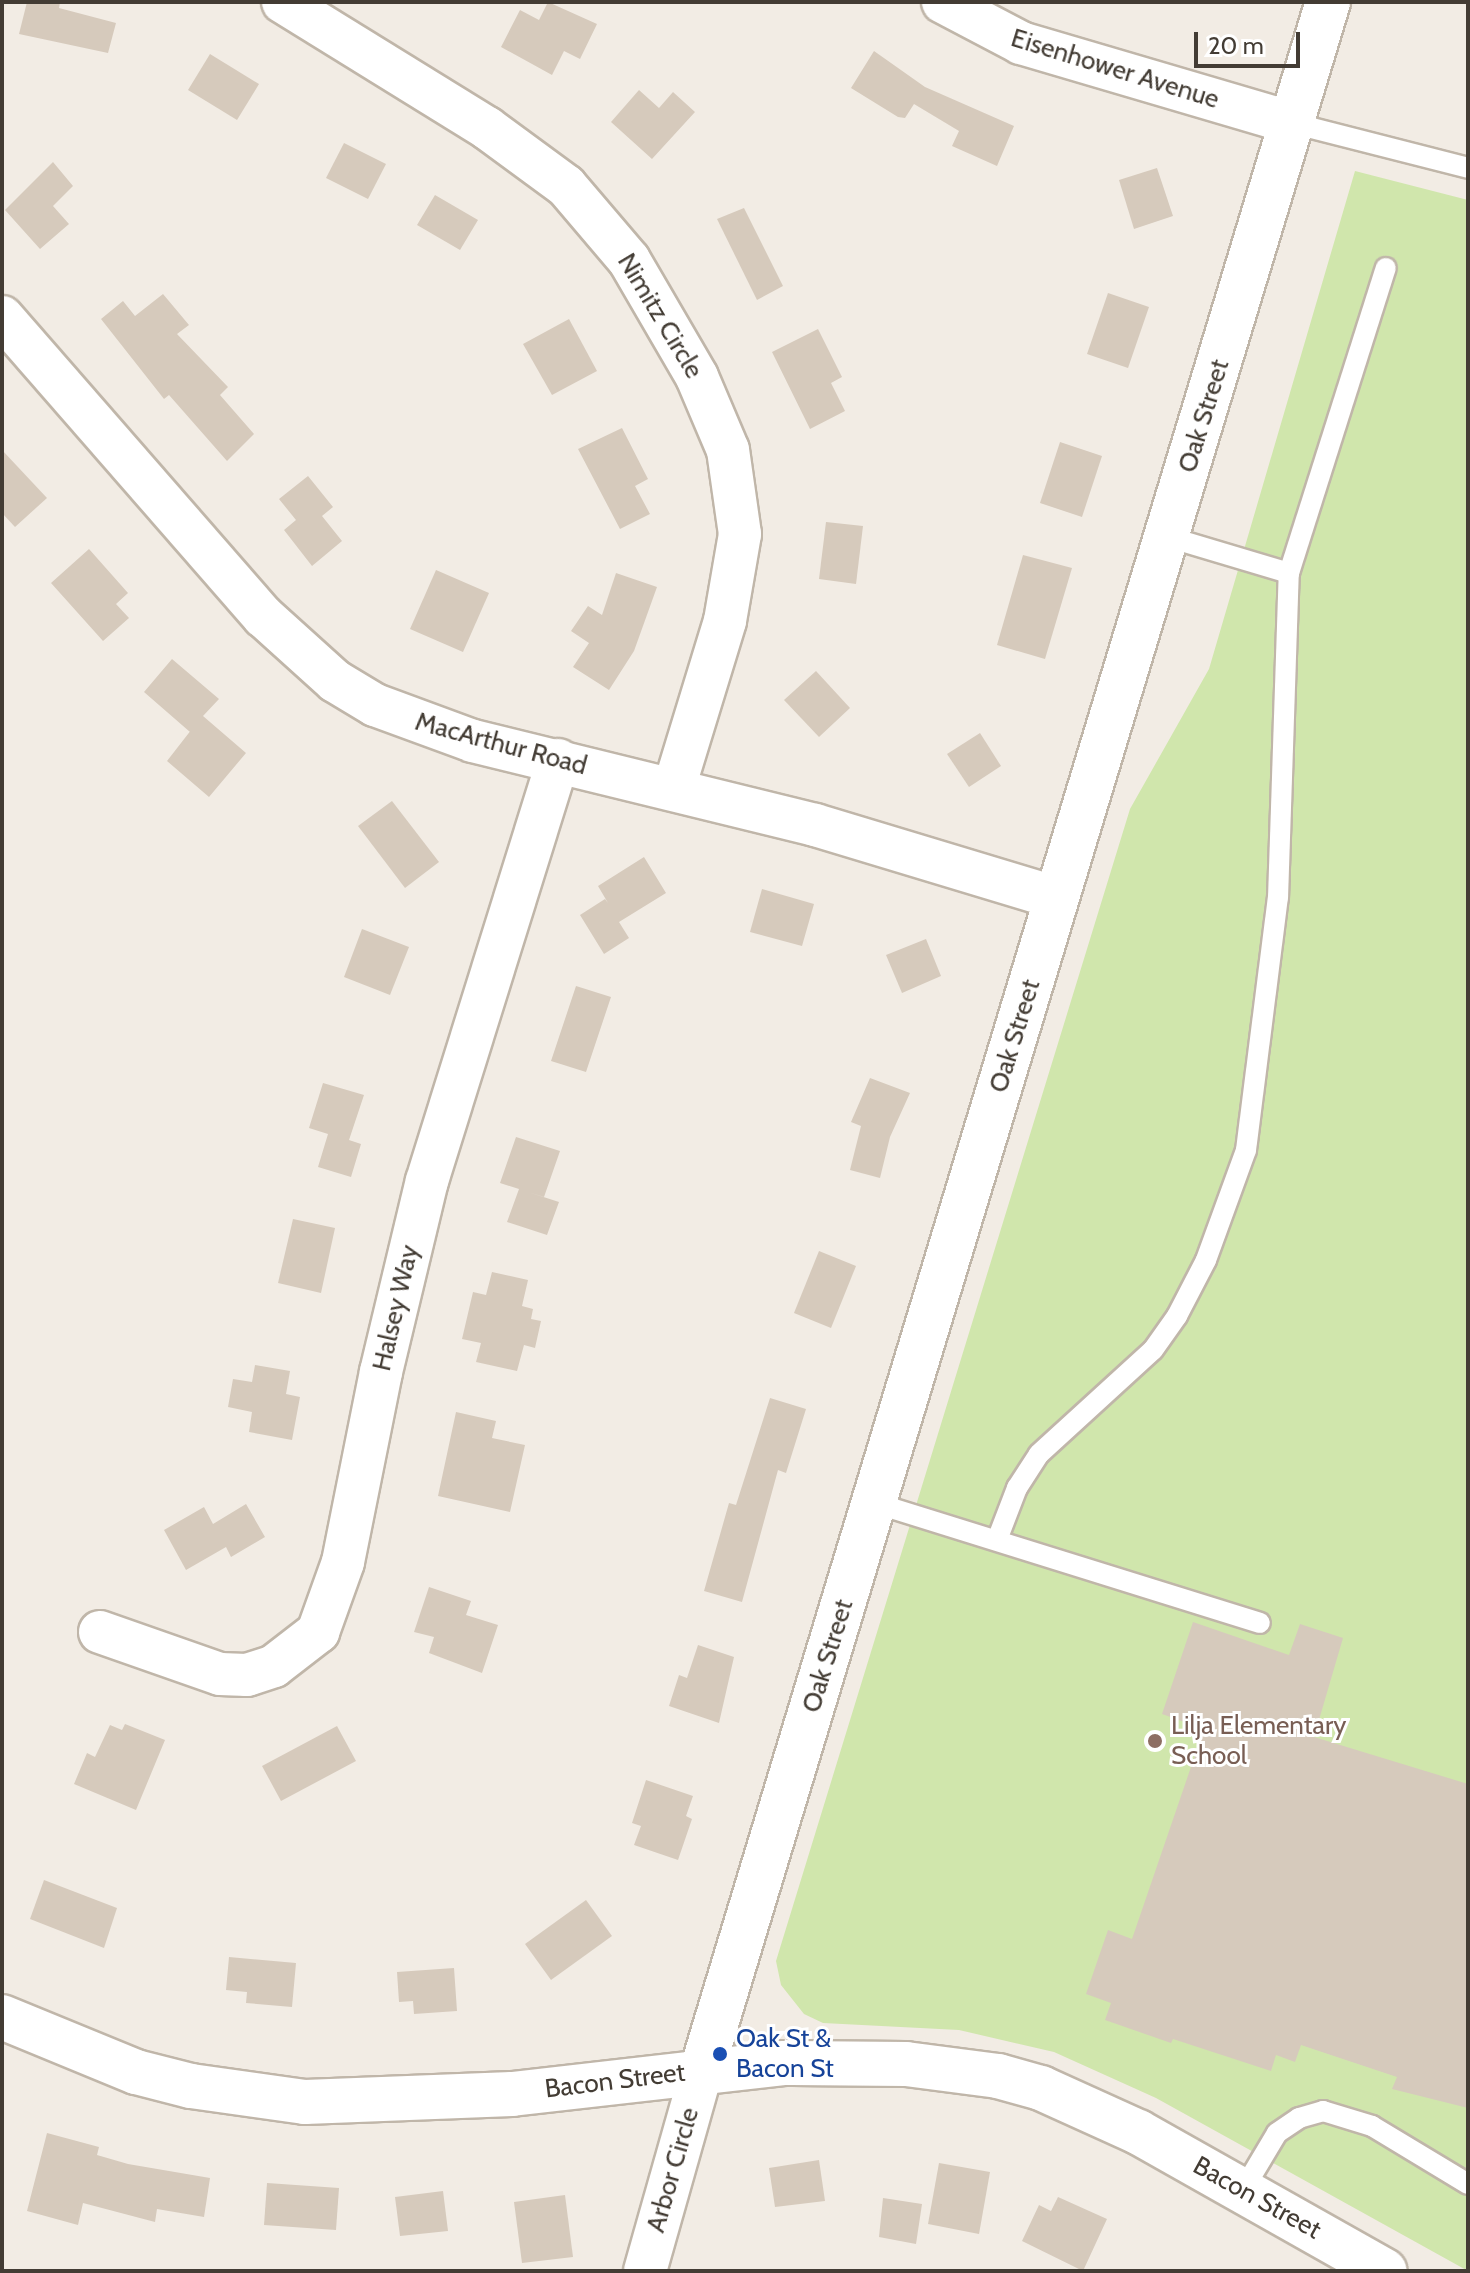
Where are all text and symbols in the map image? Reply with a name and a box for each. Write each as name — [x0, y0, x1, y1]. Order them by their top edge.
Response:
scale bar — [1198, 16, 1304, 66]
street label: Eisenhower Avenue — [1007, 23, 1223, 115]
text: 20 m — [1208, 31, 1264, 60]
street label: Nimitz Circle — [611, 248, 709, 384]
street label: Oak Street — [1172, 356, 1236, 476]
street label: MacArthur Road — [412, 706, 590, 782]
street label: Oak Street — [983, 976, 1047, 1096]
street label: Halsey Way — [366, 1242, 426, 1374]
street label: Oak Street — [796, 1596, 860, 1716]
place label: Lilja Elementary School — [1171, 1710, 1346, 1772]
marker: Lilja Elementary School — [1146, 1732, 1164, 1750]
place label: Oak St & Bacon St — [736, 2023, 834, 2084]
marker: Oak St & Bacon St — [711, 2045, 729, 2063]
street label: Bacon Street — [543, 2057, 687, 2105]
street label: Arbor Circle — [640, 2104, 706, 2236]
street label: Bacon Street — [1188, 2150, 1326, 2246]

